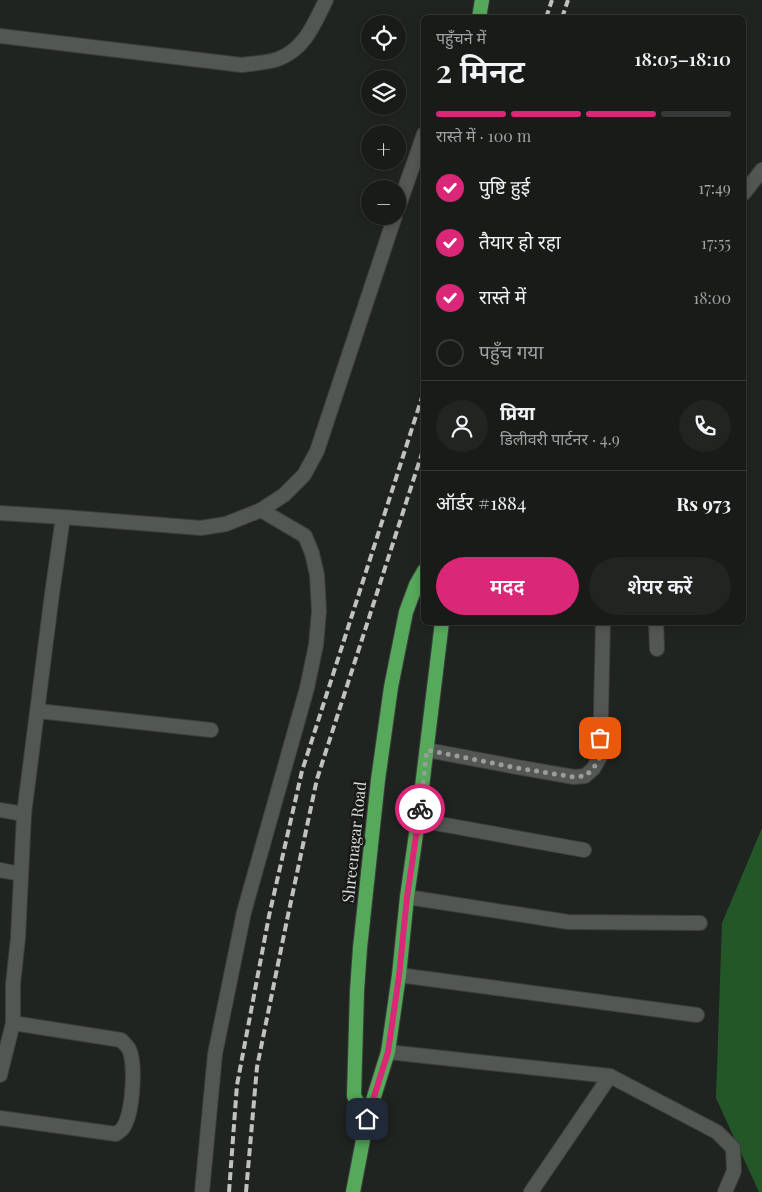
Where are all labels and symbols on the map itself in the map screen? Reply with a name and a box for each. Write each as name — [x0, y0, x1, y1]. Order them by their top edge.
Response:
pin — [579, 717, 621, 759]
street label: Shreenagar Road — [337, 780, 370, 904]
courier — [395, 784, 445, 834]
pin — [346, 1098, 388, 1140]

